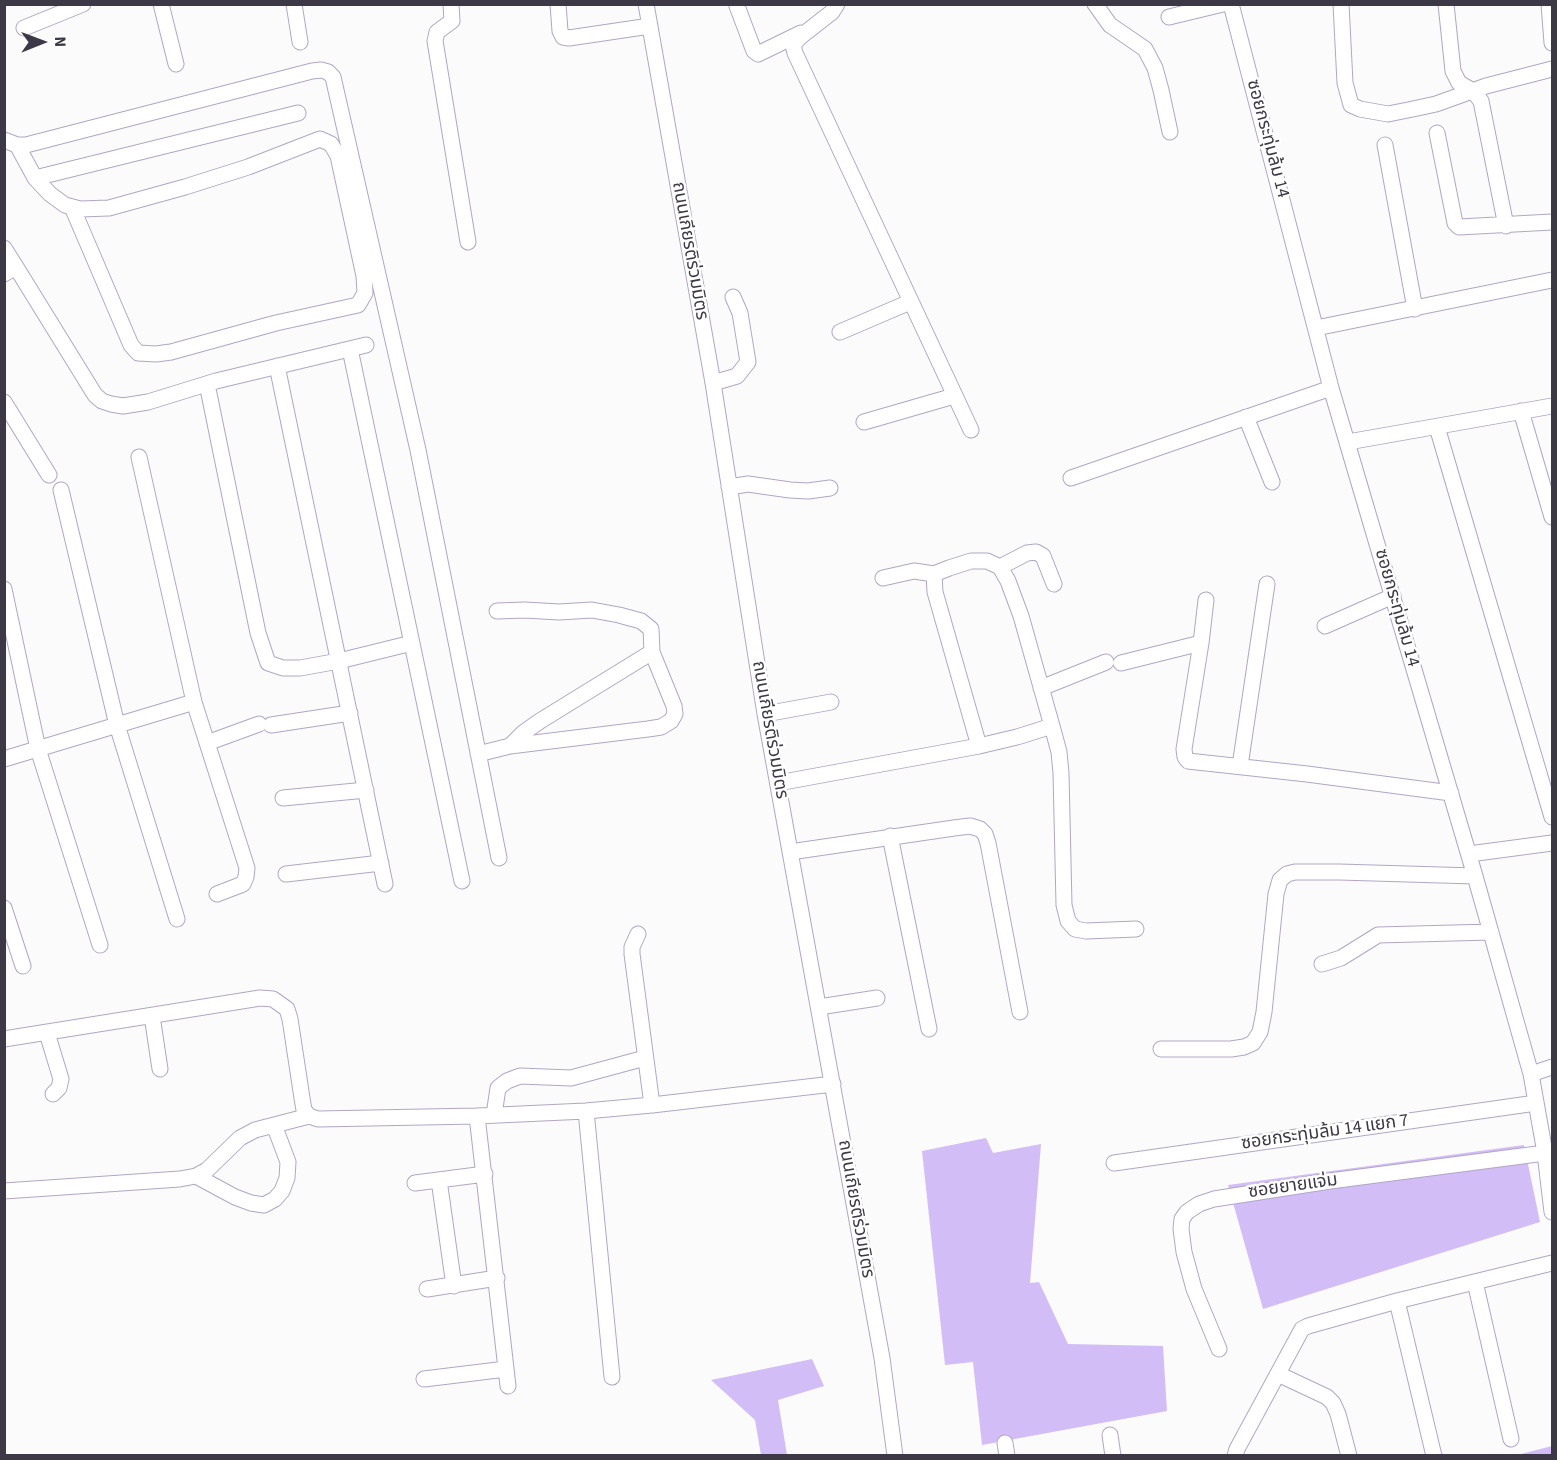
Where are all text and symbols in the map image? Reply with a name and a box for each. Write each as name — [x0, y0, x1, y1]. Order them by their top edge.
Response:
north arrow — [12, 12, 72, 72]
text: N — [49, 36, 71, 47]
street label: ซอยกระทุ่มล้ม 14 — [1241, 78, 1293, 200]
street label: ถนนเกียรติร่วมมิตร — [666, 180, 712, 322]
street label: ซอยกระทุ่มล้ม 14 — [1369, 547, 1423, 669]
street label: ถนนเกียรติร่วมมิตร — [746, 659, 792, 801]
street label: ซอยกระทุ่มล้ม 14 แยก 7 — [1240, 1111, 1410, 1155]
street label: ถนนเกียรติร่วมมิตร — [832, 1138, 878, 1280]
street label: ซอยยายแจ่ม — [1247, 1170, 1339, 1204]

